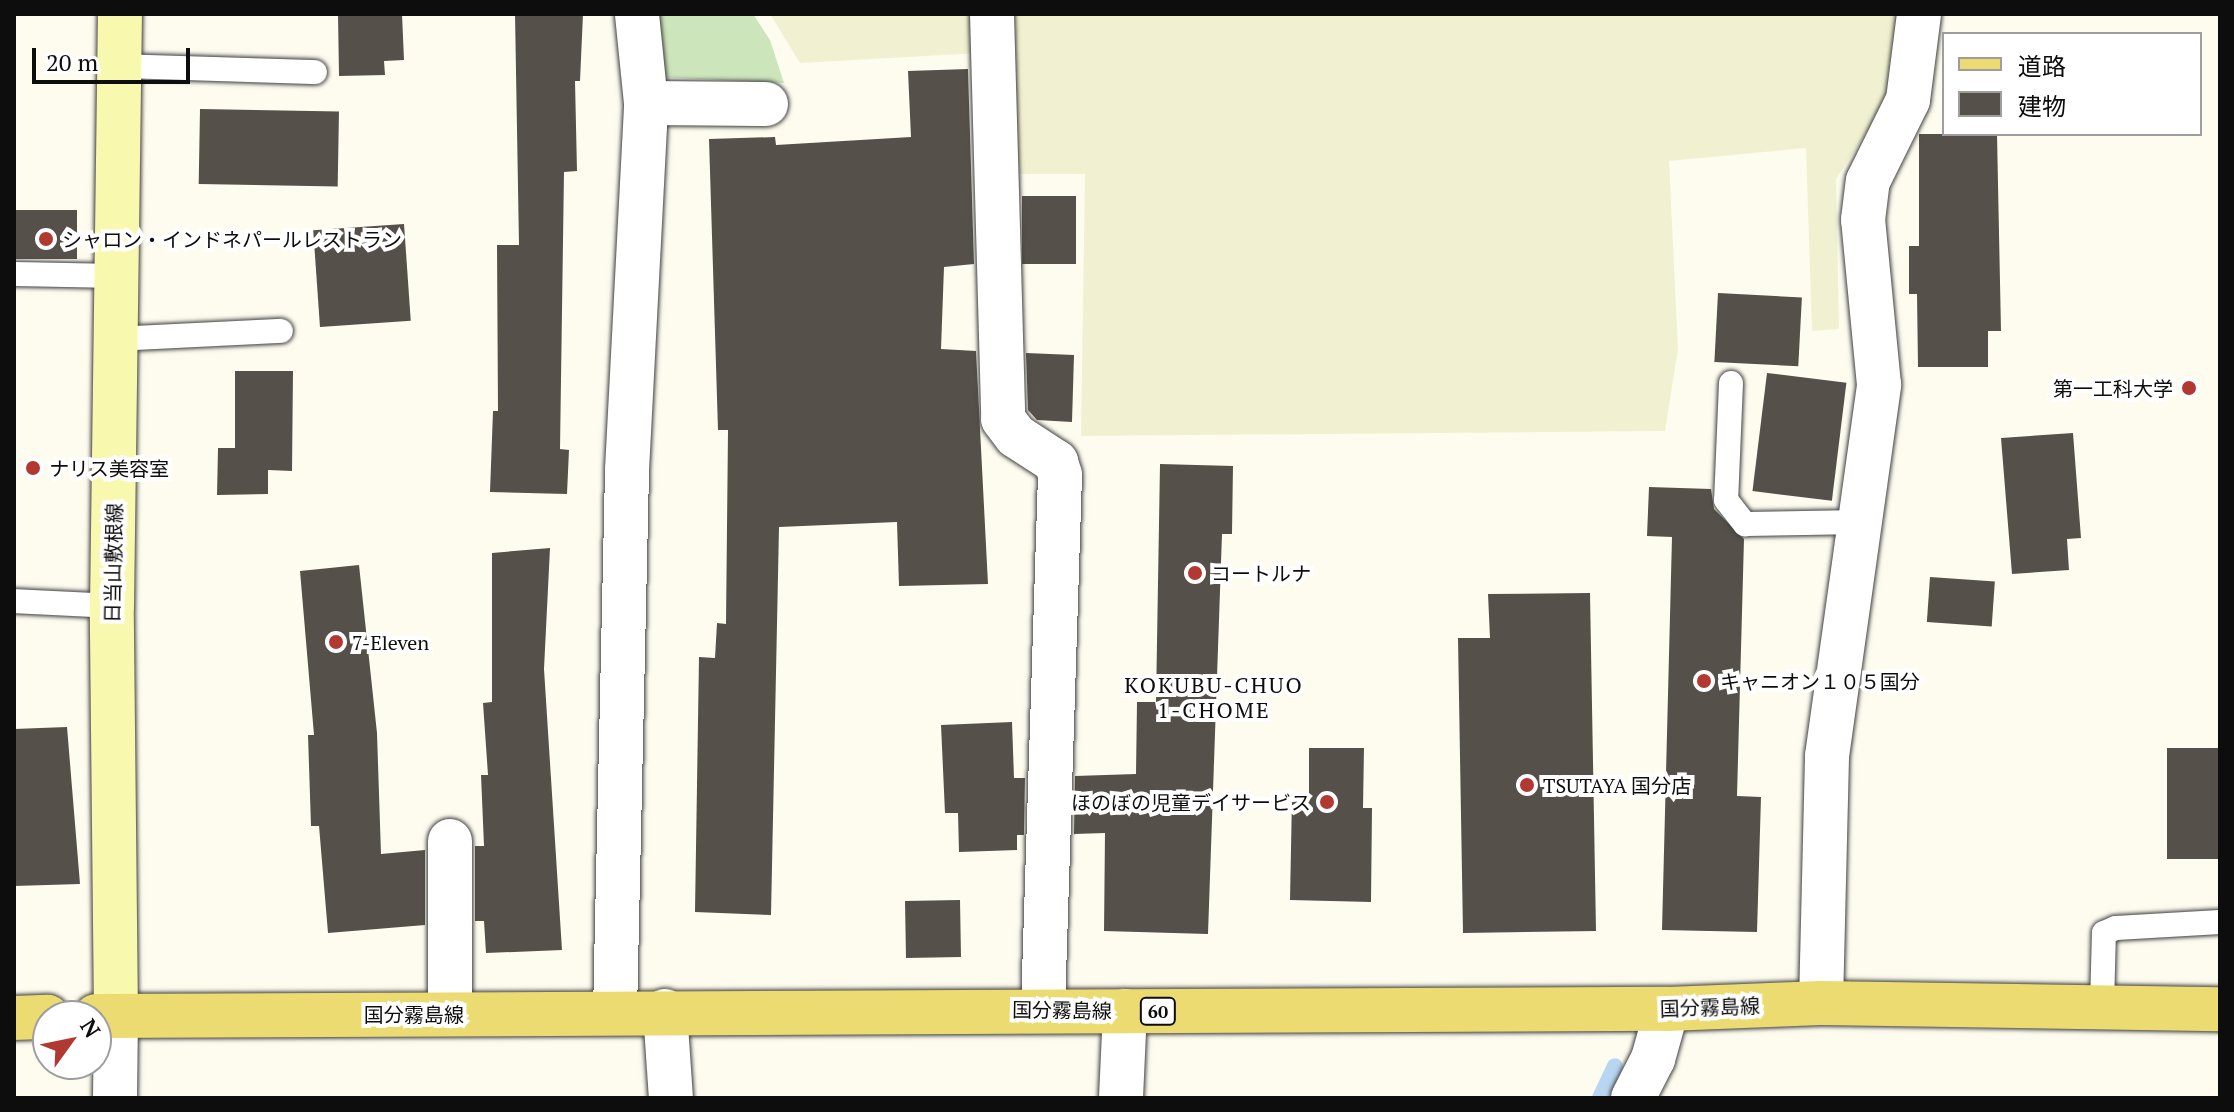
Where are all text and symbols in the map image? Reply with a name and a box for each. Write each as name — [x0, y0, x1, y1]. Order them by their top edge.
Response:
scale bar — [36, 32, 194, 82]
legend — [1942, 32, 2202, 136]
text: 20 m — [46, 46, 98, 78]
text: 道路 — [2018, 50, 2066, 82]
text: 建物 — [2018, 90, 2066, 122]
place label: シャロン・インドネパールレストラン — [62, 227, 402, 251]
marker: シャロン・インドネパールレストラン — [37, 230, 55, 248]
place label: 第一工科大学 — [2053, 376, 2173, 400]
marker: 第一工科大学 — [2180, 379, 2198, 397]
place label: ナリス美容室 — [49, 456, 169, 480]
marker: ナリス美容室 — [24, 459, 42, 477]
street label: 日当山敷根線 — [100, 503, 126, 623]
place label: コートルナ — [1211, 561, 1311, 585]
marker: コートルナ — [1186, 564, 1204, 582]
place label: 7-Eleven — [352, 630, 429, 654]
marker: 7-Eleven — [327, 633, 345, 651]
place label: キャニオン１０５国分 — [1720, 669, 1920, 693]
district label: KOKUBU-CHUO 1-CHOME — [1124, 671, 1304, 722]
marker: キャニオン１０５国分 — [1695, 672, 1713, 690]
place label: TSUTAYA 国分店 — [1543, 773, 1692, 797]
marker: TSUTAYA 国分店 — [1518, 776, 1536, 794]
place label: ほのぼの児童デイサービス — [1071, 790, 1311, 814]
marker: ほのぼの児童デイサービス — [1318, 793, 1336, 811]
street label: 国分霧島線 — [1660, 993, 1760, 1021]
street label: 国分霧島線 — [1012, 997, 1112, 1023]
road number: 60 — [1138, 997, 1178, 1025]
north arrow — [32, 1000, 112, 1080]
street label: 国分霧島線 — [364, 1002, 464, 1026]
text: N — [74, 1013, 108, 1043]

